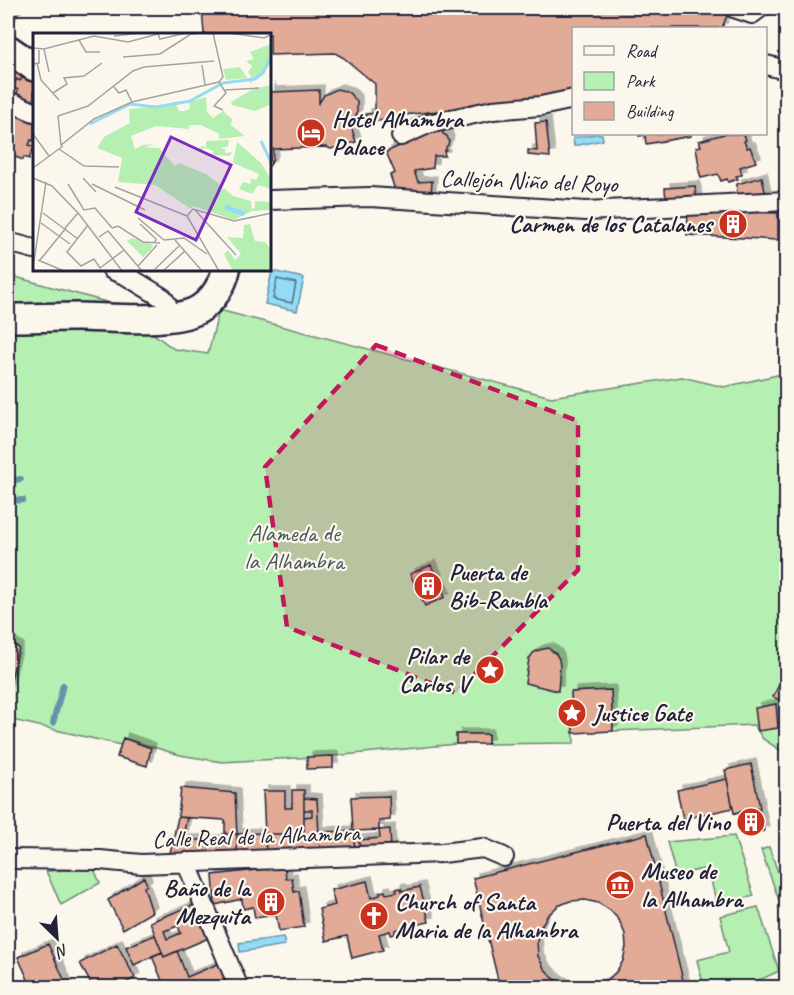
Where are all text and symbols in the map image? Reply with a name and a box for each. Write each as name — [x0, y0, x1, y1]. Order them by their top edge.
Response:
legend — [572, 27, 767, 135]
inset map — [33, 33, 272, 272]
text: Road — [626, 40, 659, 62]
text: Park — [626, 70, 656, 92]
text: Building — [626, 100, 675, 122]
place label: Hotel Alhambra Palace — [332, 104, 465, 162]
hotel icon: Hotel Alhambra Palace — [295, 117, 327, 149]
street label: Callejón Niño del Royo — [440, 163, 619, 199]
building icon: Carmen de los Catalanes — [717, 208, 749, 240]
place label: Carmen de los Catalanes — [509, 209, 715, 239]
park label: Alameda de la Alhambra — [244, 518, 346, 576]
place label: Puerta de Bib-Rambla — [449, 557, 549, 615]
building icon: Puerta de Bib-Rambla — [412, 570, 444, 602]
place label: Pilar de Carlos V — [399, 641, 474, 699]
place icon: Pilar de Carlos V — [474, 654, 506, 686]
place icon: Justice Gate — [556, 697, 588, 729]
place label: Justice Gate — [591, 698, 694, 728]
building icon: Puerta del Vino — [735, 806, 767, 838]
place label: Puerta del Vino — [606, 807, 732, 837]
street label: Calle Real de la Alhambra — [152, 817, 362, 855]
place label: Museo de la Alhambra — [641, 856, 744, 914]
museum icon: Museo de la Alhambra — [604, 869, 636, 901]
place label: Baño de la Mezquita — [164, 873, 252, 931]
building icon: Baño de la Mezquita — [255, 886, 287, 918]
place label: Church of Santa Maria de la Alhambra — [395, 887, 579, 945]
church icon: Church of Santa Maria de la Alhambra — [358, 900, 390, 932]
north arrow — [27, 908, 87, 968]
text: N — [51, 940, 72, 963]

